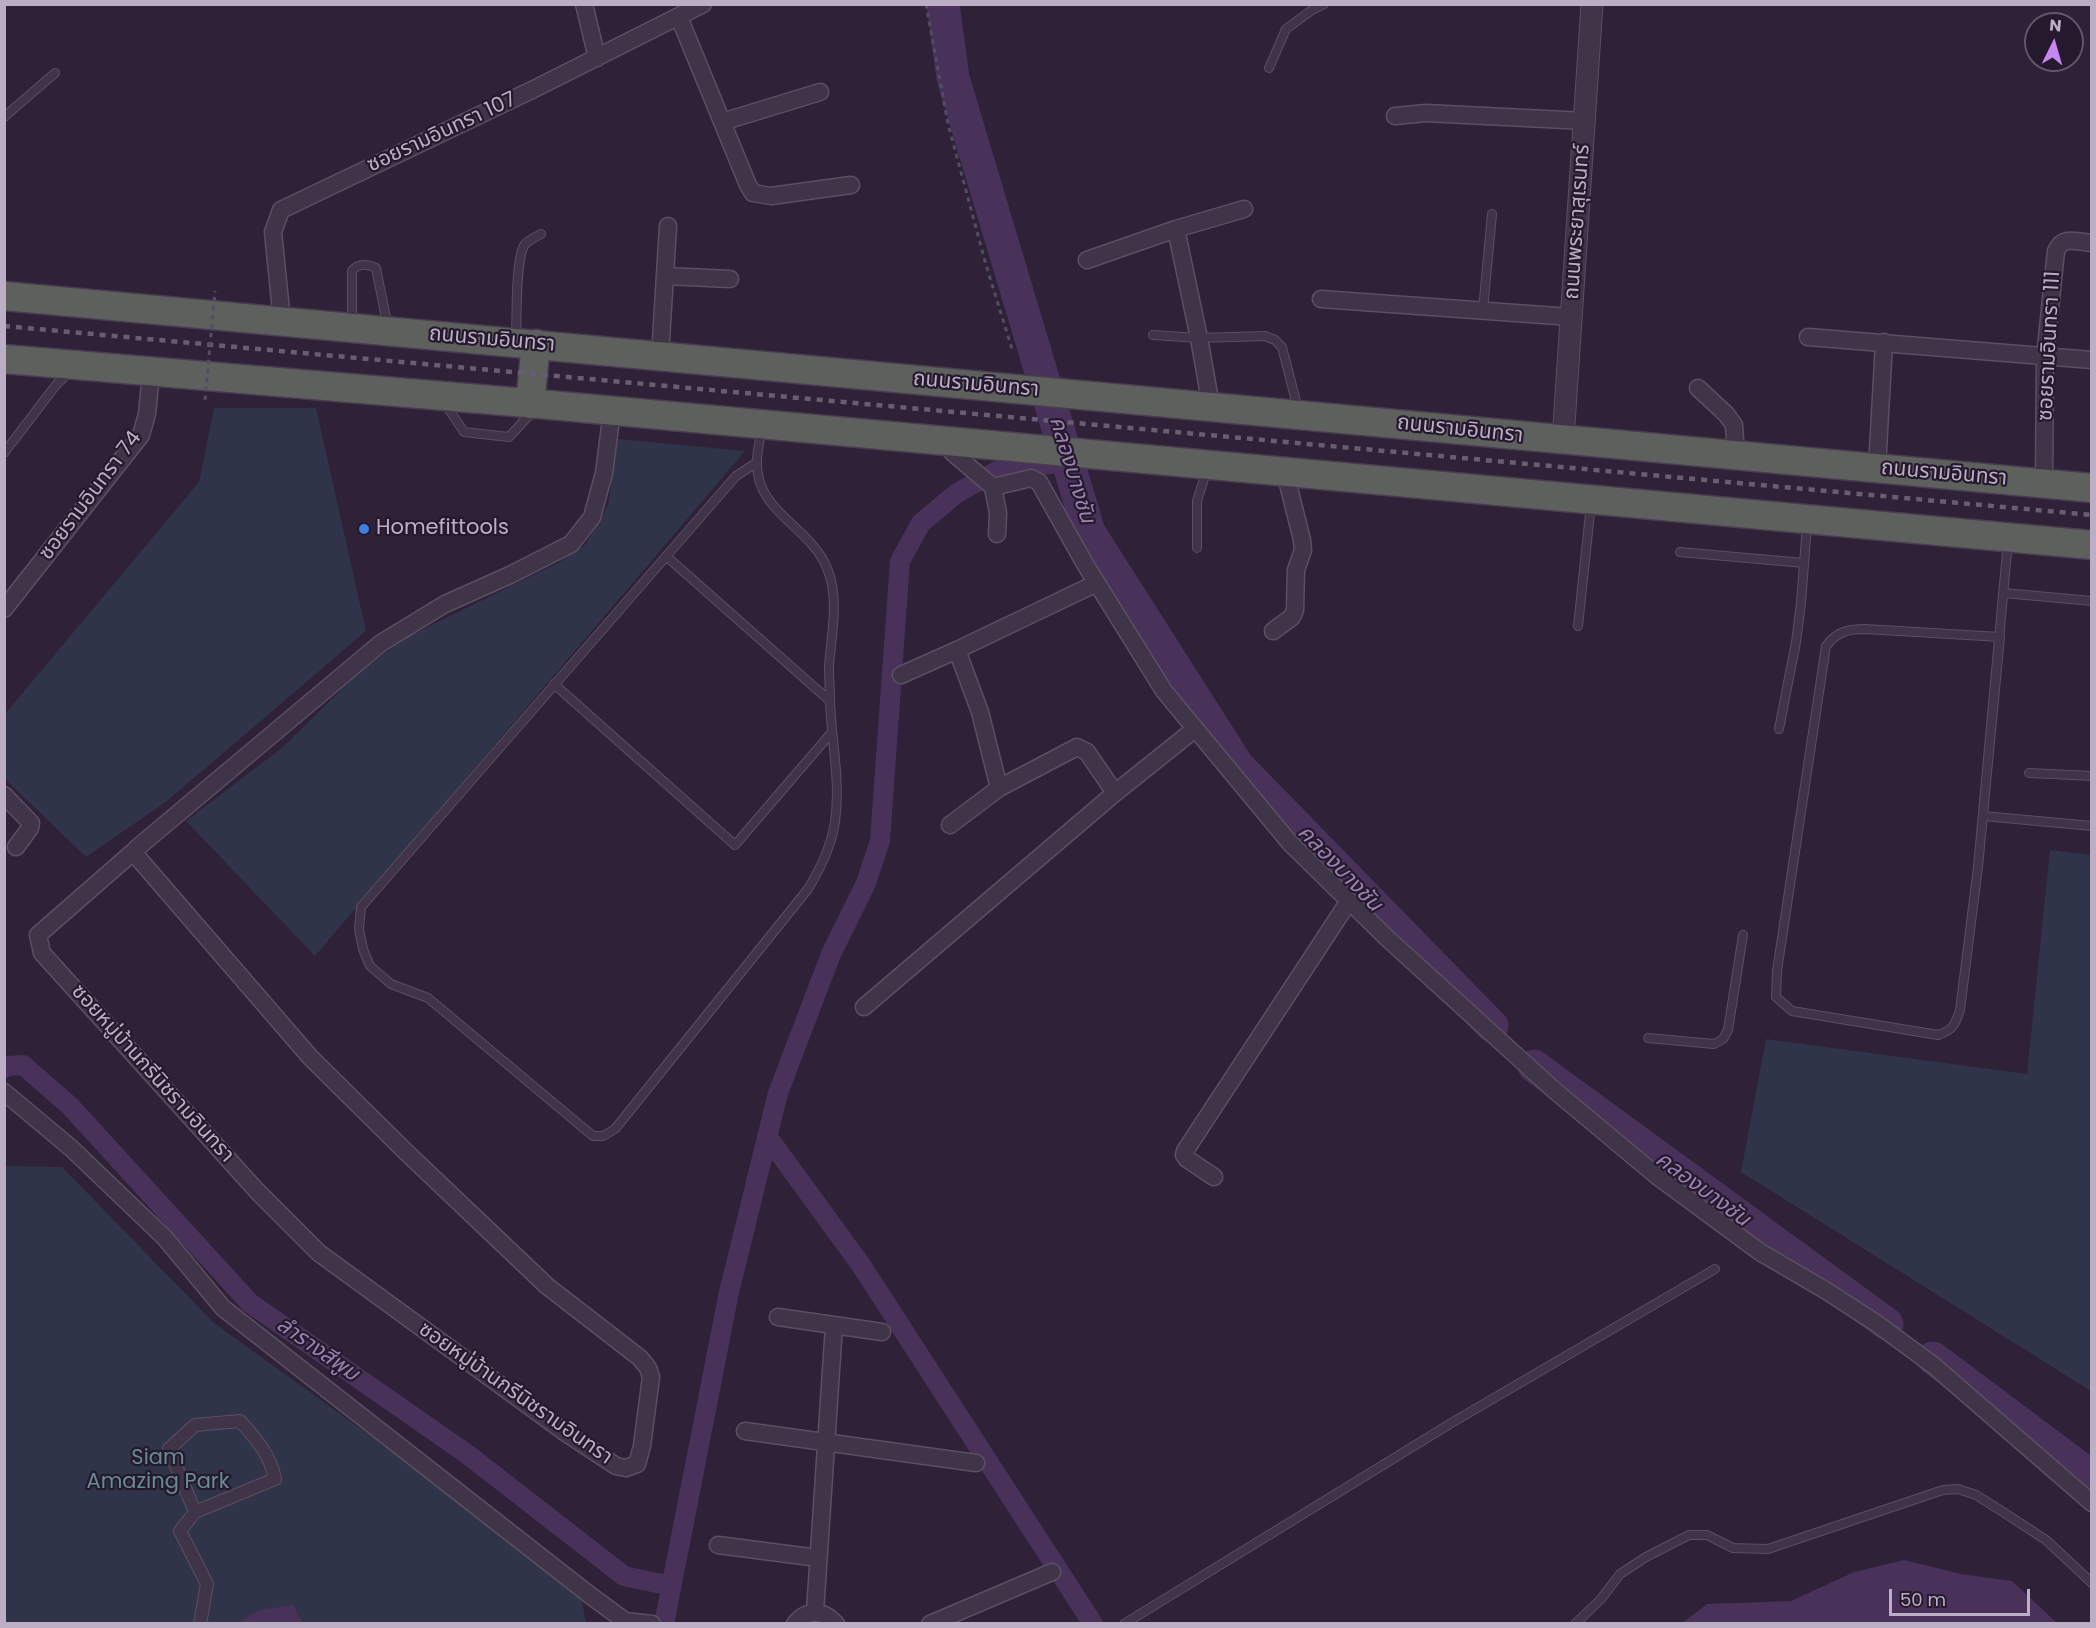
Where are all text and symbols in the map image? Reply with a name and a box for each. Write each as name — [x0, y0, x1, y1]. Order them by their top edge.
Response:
north arrow — [2024, 12, 2084, 72]
text: N — [2048, 14, 2062, 38]
street label: ซอยรามอินทรา 107 — [364, 87, 520, 179]
street label: ถนนพระยาสุเรนทร์ — [1560, 144, 1596, 300]
street label: ซอยรามอินทรา 111 — [2033, 270, 2067, 422]
street label: ถนนรามอินทรา — [428, 322, 556, 358]
street label: ถนนรามอินทรา — [912, 367, 1040, 403]
street label: ถนนรามอินทรา — [1396, 411, 1524, 449]
water label: คลองบางชัน — [1042, 413, 1100, 527]
street label: ซอยรามอินทรา 74 — [34, 427, 148, 565]
street label: ถนนรามอินทรา — [1880, 456, 2008, 492]
place label: Homefittools — [376, 516, 509, 542]
marker: Homefittools — [357, 522, 371, 536]
water label: คลองบางชัน — [1291, 820, 1387, 918]
street label: ซอยหมู่บ้านกรีนิชรามอินทรา — [65, 980, 239, 1168]
water label: คลองบางชัน — [1650, 1147, 1754, 1233]
water label: ลำรางสีพูม — [271, 1312, 363, 1388]
street label: ซอยหมู่บ้านกรีนิชรามอินทรา — [413, 1317, 617, 1471]
park label: Siam Amazing Park — [87, 1446, 229, 1496]
scale bar — [1892, 1577, 2033, 1615]
text: 50 m — [1900, 1587, 1946, 1612]

